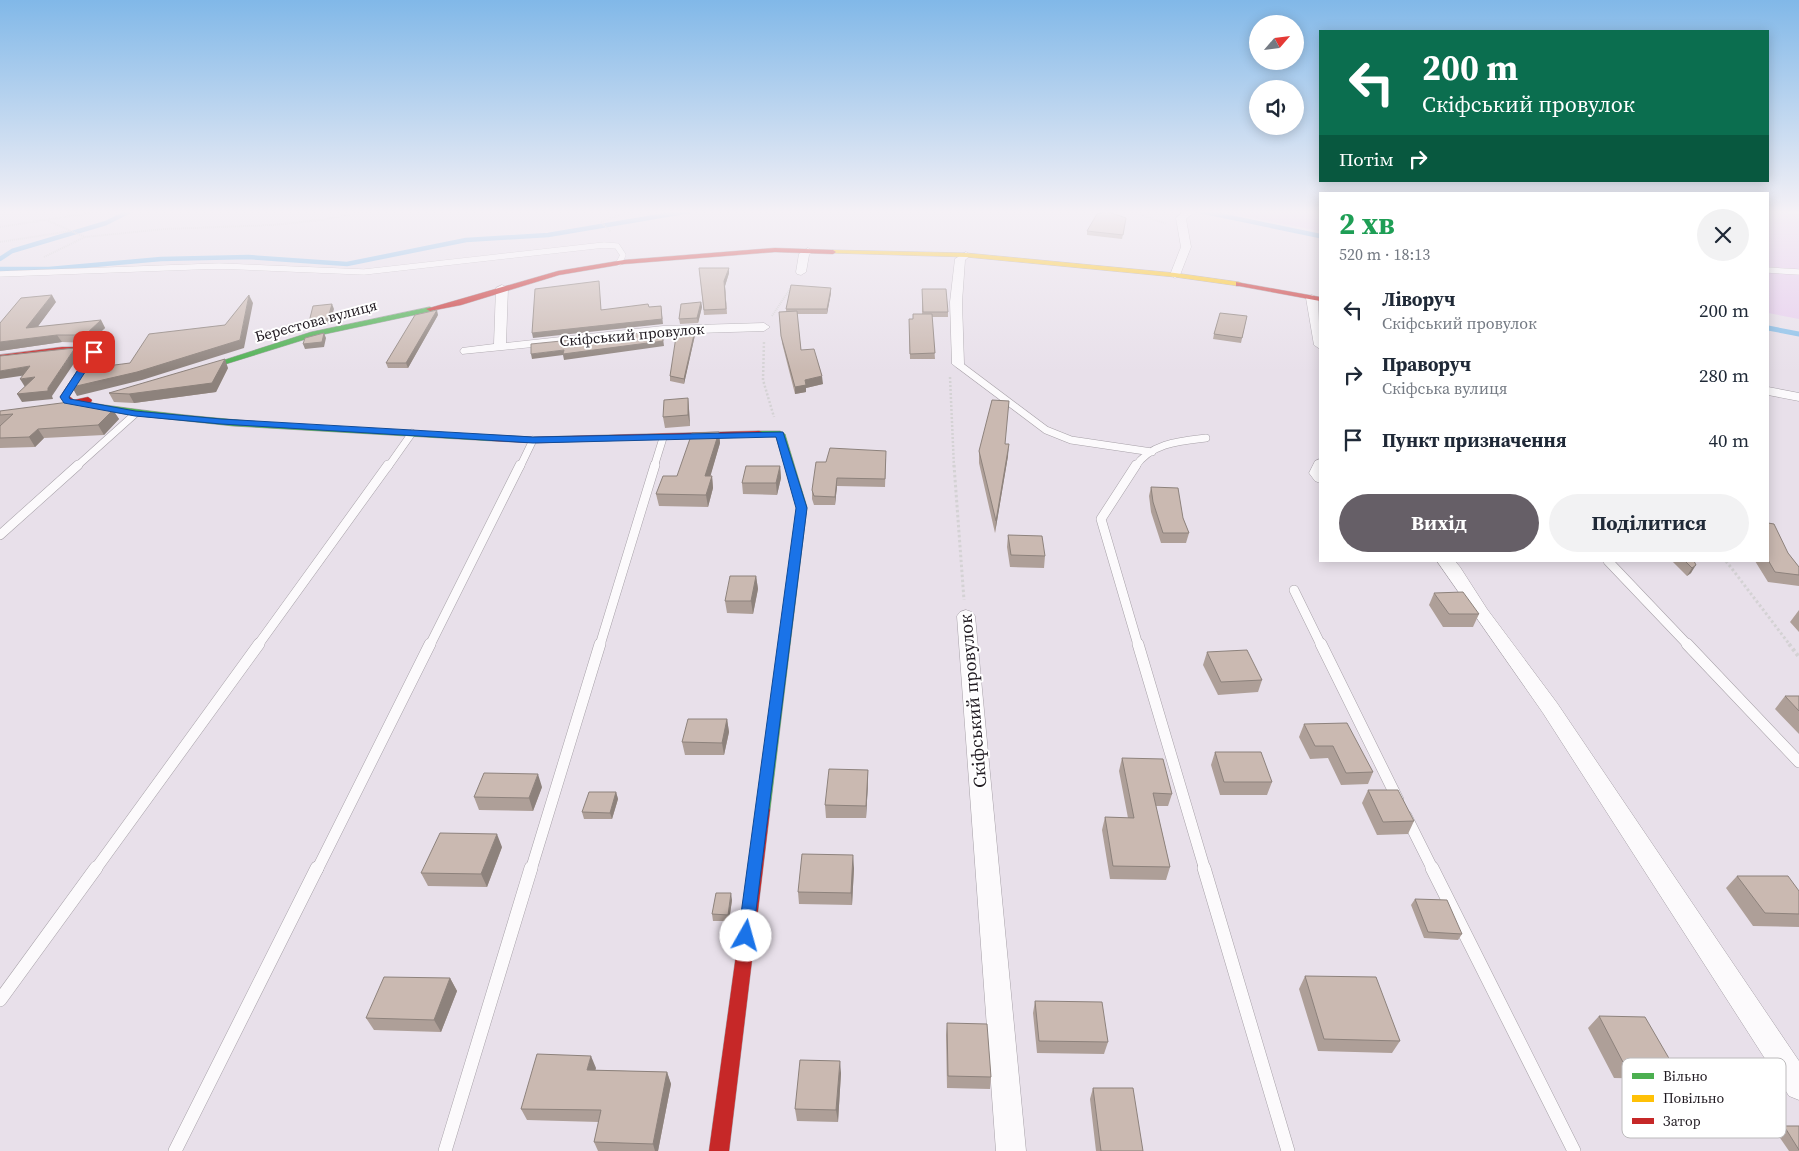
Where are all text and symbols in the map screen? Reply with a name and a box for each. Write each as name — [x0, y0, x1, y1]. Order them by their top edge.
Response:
north arrow — [1249, 15, 1304, 70]
map controls — [1249, 15, 1304, 135]
text: 200 m — [1422, 44, 1518, 92]
icon: left — [1339, 50, 1404, 115]
button: sound — [1249, 80, 1304, 135]
text: Скіфський провулок — [1422, 89, 1635, 119]
icon: right — [1404, 145, 1432, 173]
text: Потім — [1339, 146, 1394, 172]
text: 2 хв — [1339, 203, 1395, 244]
button: close — [1697, 209, 1749, 261]
text: 520 m · 18:13 — [1339, 243, 1430, 265]
text: Ліворуч — [1382, 286, 1455, 312]
street label: Берестова вулиця — [252, 294, 379, 347]
icon: left — [1339, 296, 1367, 324]
text: 200 m — [1699, 297, 1749, 323]
text: Скіфський провулок — [1382, 312, 1537, 334]
street label: Скіфський провулок — [559, 318, 706, 351]
pin — [73, 331, 115, 373]
icon: arrive — [80, 338, 108, 366]
text: Праворуч — [1382, 351, 1471, 377]
icon: right — [1339, 361, 1367, 389]
text: 280 m — [1699, 362, 1749, 388]
text: Скіфська вулиця — [1382, 377, 1508, 399]
icon: arrive — [1339, 426, 1367, 454]
text: Пункт призначення — [1382, 427, 1567, 453]
text: 40 m — [1708, 427, 1749, 453]
button: Вихід — [1339, 494, 1539, 552]
button: Поділитися — [1549, 494, 1749, 552]
street label: Скіфський провулок — [952, 613, 993, 789]
position arrow — [719, 909, 771, 961]
legend — [1622, 1058, 1786, 1138]
text: Вільно — [1663, 1066, 1708, 1086]
text: Повільно — [1663, 1088, 1725, 1108]
text: Затор — [1663, 1111, 1701, 1131]

